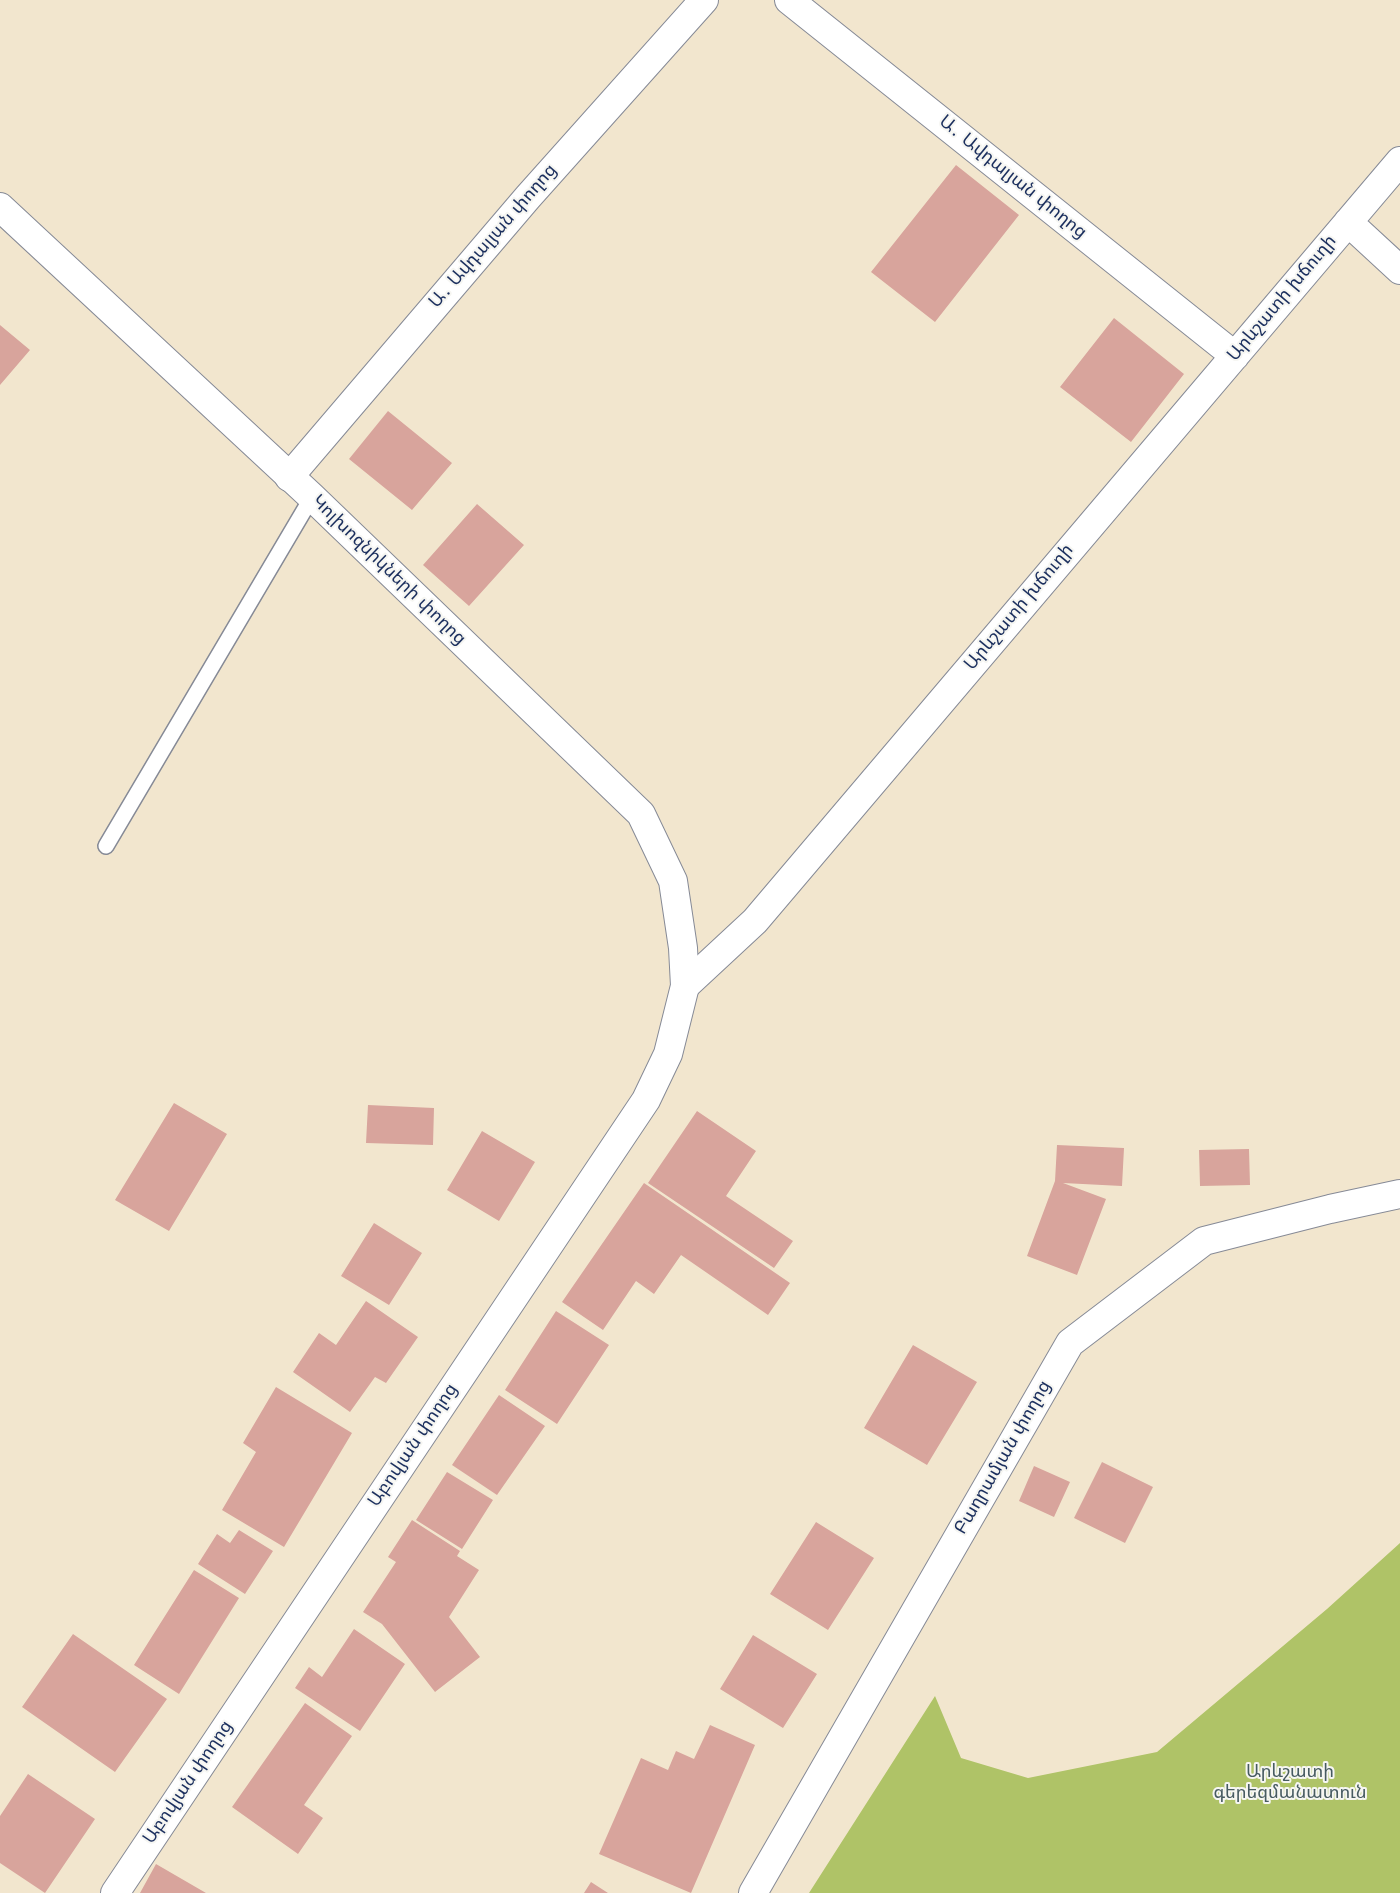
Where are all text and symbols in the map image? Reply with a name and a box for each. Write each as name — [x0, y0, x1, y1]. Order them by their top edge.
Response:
street label: Ա․ Ավդալյան փողոց — [934, 112, 1090, 244]
street label: Ա․ Ավդալյան փողոց — [426, 161, 562, 313]
street label: Արևշատի խճուղի — [1224, 231, 1342, 367]
street label: Կոլխոզնիկների փողոց — [306, 492, 470, 650]
street label: Արևշատի խճուղի — [961, 540, 1079, 676]
street label: Բաղրամյան փողոց — [951, 1377, 1057, 1539]
street label: Աբովյան փողոց — [365, 1380, 463, 1512]
street label: Աբովյան փողոց — [140, 1717, 238, 1849]
park label: Արևշատի գերեզմանատուն — [1213, 1762, 1367, 1805]

